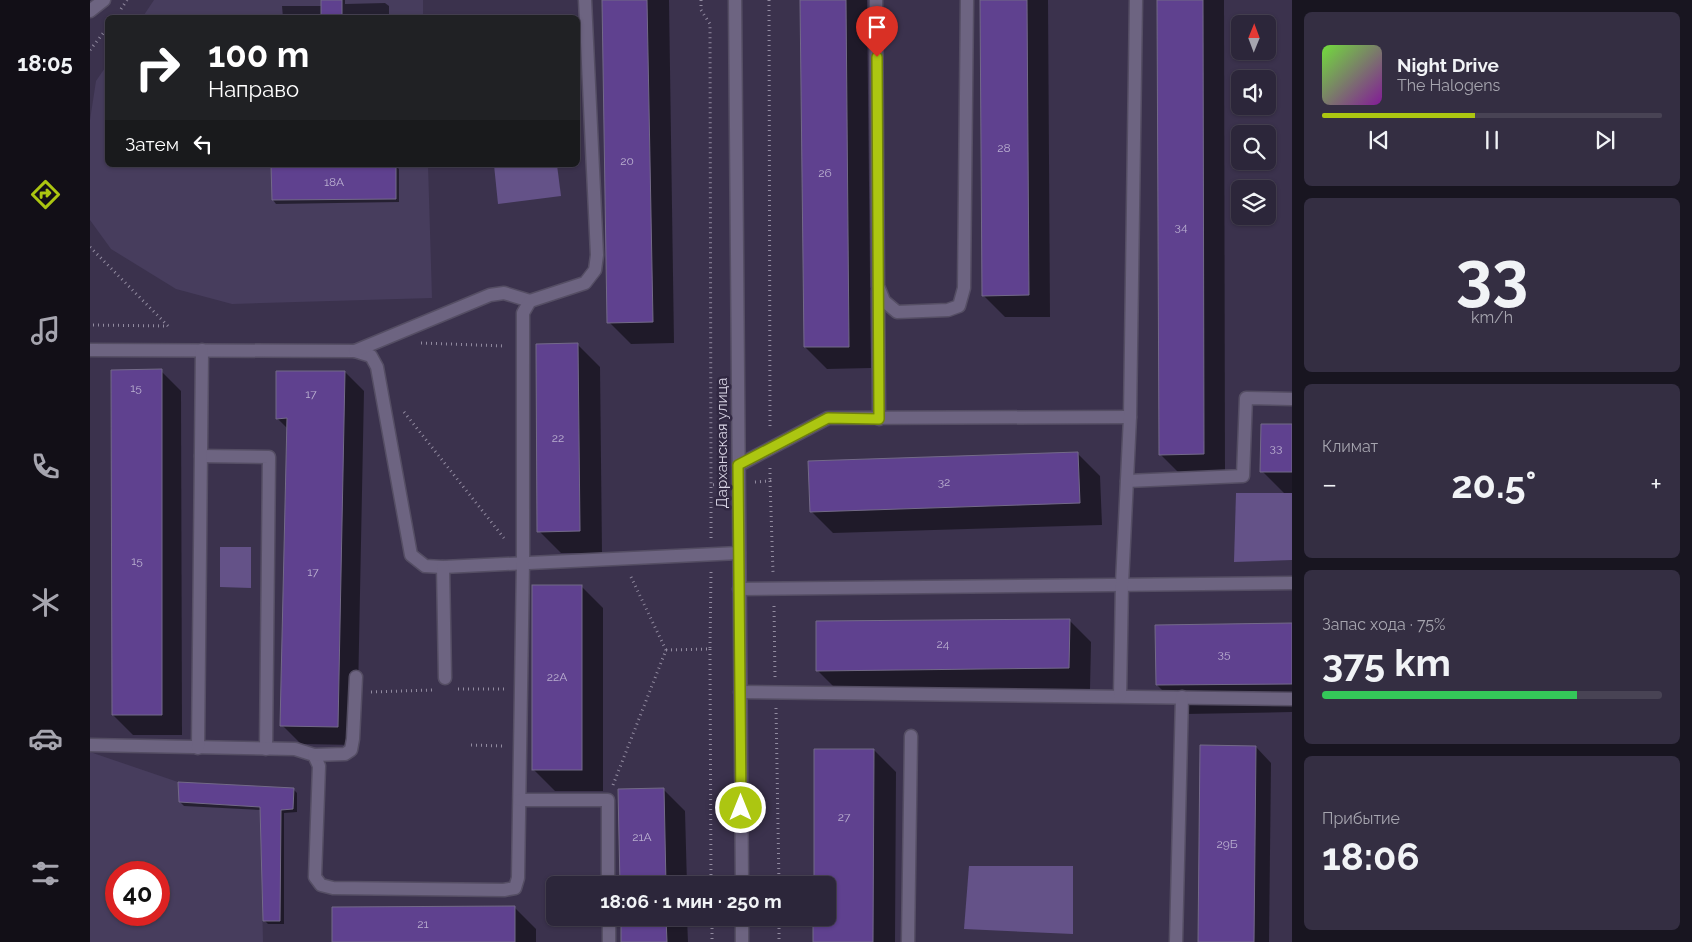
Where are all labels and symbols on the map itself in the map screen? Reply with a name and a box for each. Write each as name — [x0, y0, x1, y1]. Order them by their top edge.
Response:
pin — [856, 6, 898, 57]
north arrow — [1231, 15, 1276, 60]
house number: 28 — [997, 141, 1011, 155]
house number: 20 — [620, 154, 634, 168]
house number: 26 — [818, 166, 832, 180]
house number: 18А — [324, 175, 344, 189]
house number: 34 — [1175, 220, 1188, 234]
street label: Дарханская улица — [713, 378, 731, 508]
house number: 15 — [130, 381, 142, 395]
house number: 17 — [305, 387, 317, 401]
house number: 22 — [552, 431, 564, 445]
house number: 33 — [1270, 441, 1282, 455]
house number: 32 — [938, 475, 950, 489]
house number: 15 — [131, 554, 143, 568]
house number: 17 — [307, 565, 319, 579]
house number: 24 — [937, 637, 950, 651]
house number: 35 — [1218, 647, 1231, 661]
house number: 22А — [547, 670, 567, 684]
position arrow — [714, 781, 766, 833]
house number: 27 — [838, 810, 851, 824]
house number: 21А — [632, 830, 652, 844]
house number: 29Б — [1216, 837, 1238, 851]
speed limit sign: 40 — [105, 861, 170, 926]
house number: 21 — [417, 917, 429, 931]

